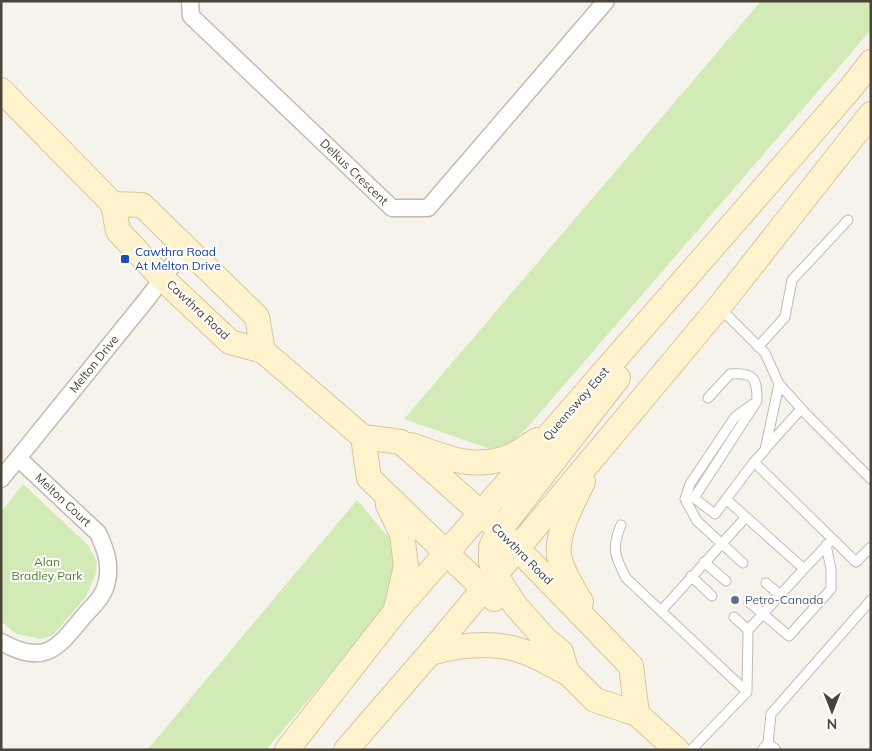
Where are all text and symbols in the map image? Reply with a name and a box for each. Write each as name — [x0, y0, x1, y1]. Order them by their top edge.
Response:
street label: Delkus Crescent — [317, 135, 392, 208]
place label: Cawthra Road At Melton Drive — [135, 244, 221, 273]
marker: Cawthra Road At Melton Drive — [119, 253, 131, 265]
street label: Cawthra Road — [164, 277, 233, 343]
street label: Melton Drive — [66, 332, 121, 396]
street label: Queensway East — [539, 364, 612, 444]
street label: Melton Court — [32, 470, 95, 529]
street label: Cawthra Road — [488, 520, 556, 588]
park label: Alan Bradley Park — [12, 554, 83, 583]
place label: Petro-Canada — [745, 592, 824, 607]
marker: Petro-Canada — [729, 594, 741, 606]
north arrow — [807, 686, 857, 736]
text: N — [827, 715, 837, 733]

